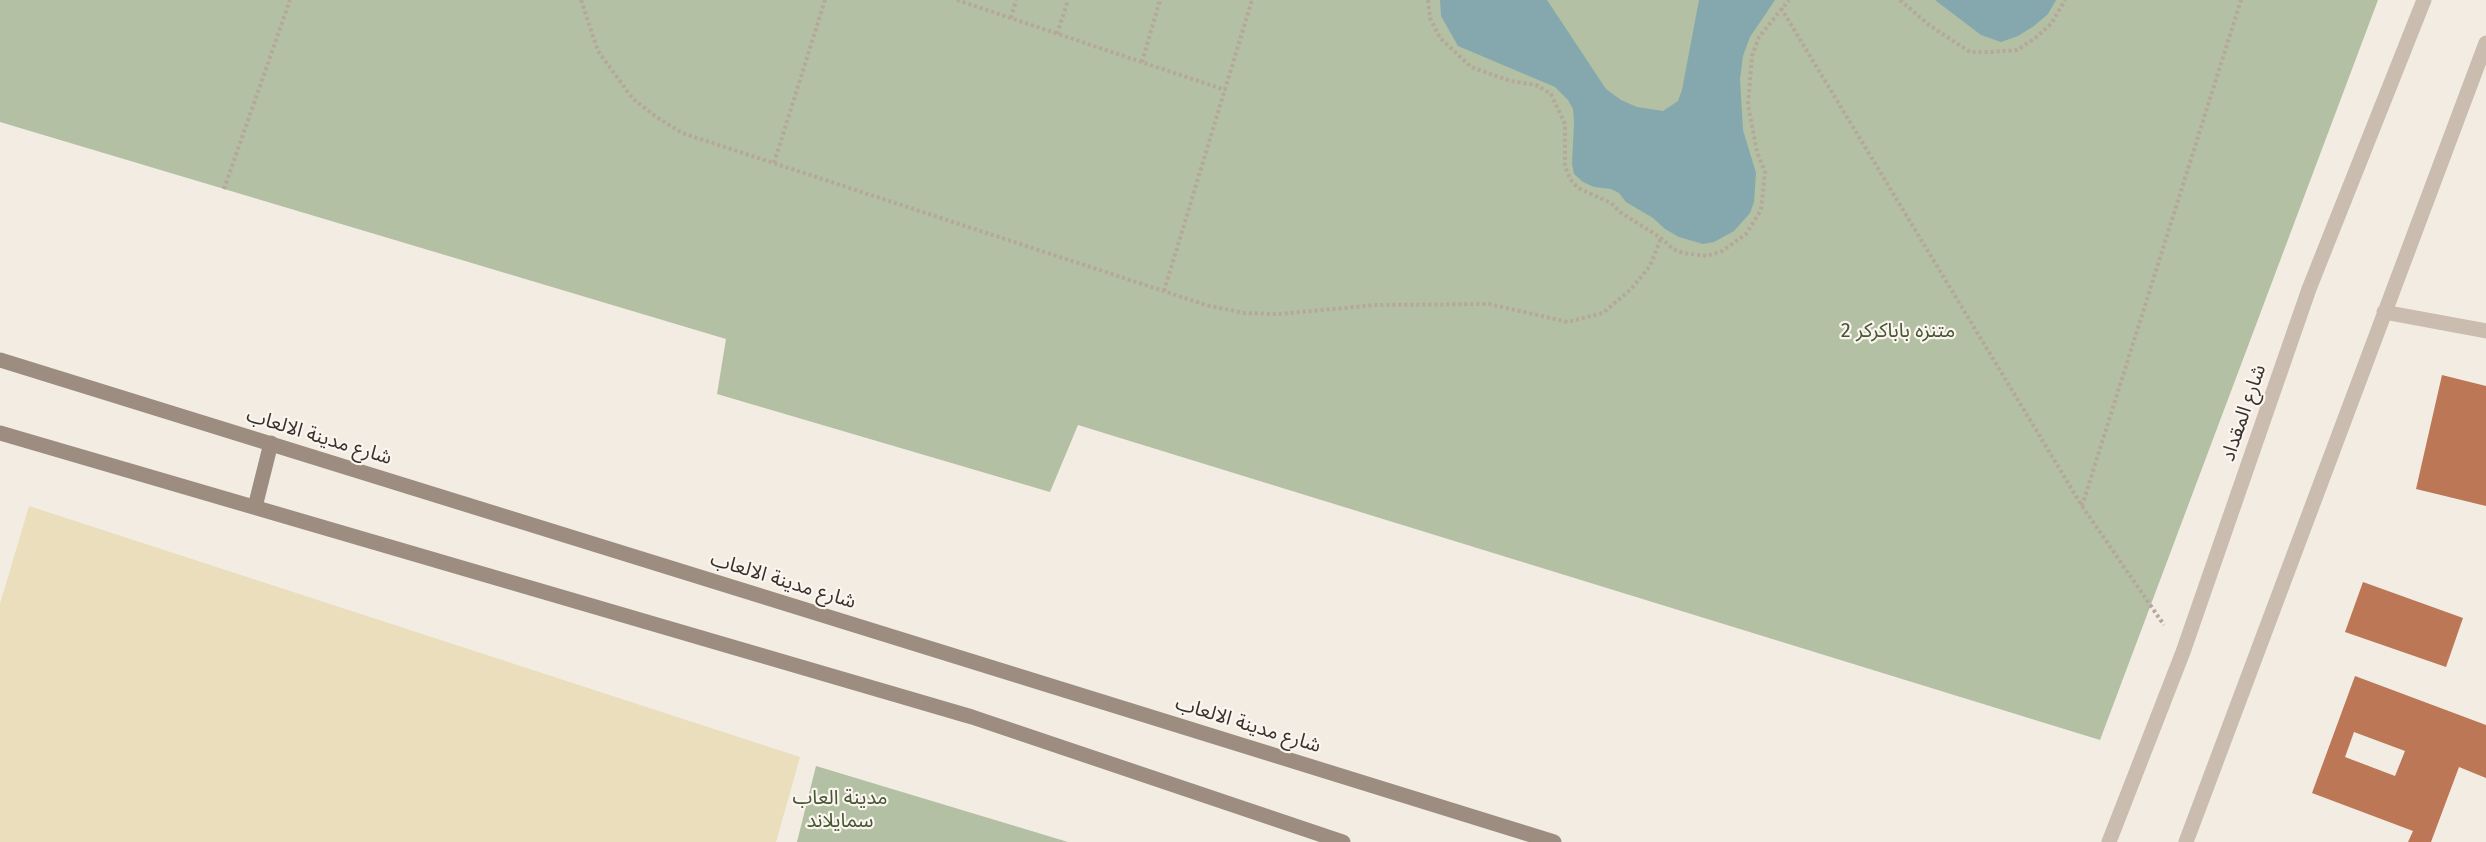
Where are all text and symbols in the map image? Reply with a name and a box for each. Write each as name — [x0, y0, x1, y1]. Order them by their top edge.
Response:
park label: متنزه باباكركر 2 — [1841, 319, 1955, 343]
street label: شارع المقداد — [2216, 362, 2272, 464]
street label: شارع مدينة الالعاب — [243, 403, 395, 471]
street label: شارع مدينة الالعاب — [707, 547, 859, 615]
street label: شارع مدينة الالعاب — [1172, 691, 1324, 759]
park label: مدينة العاب سمايلاند — [792, 786, 888, 833]

